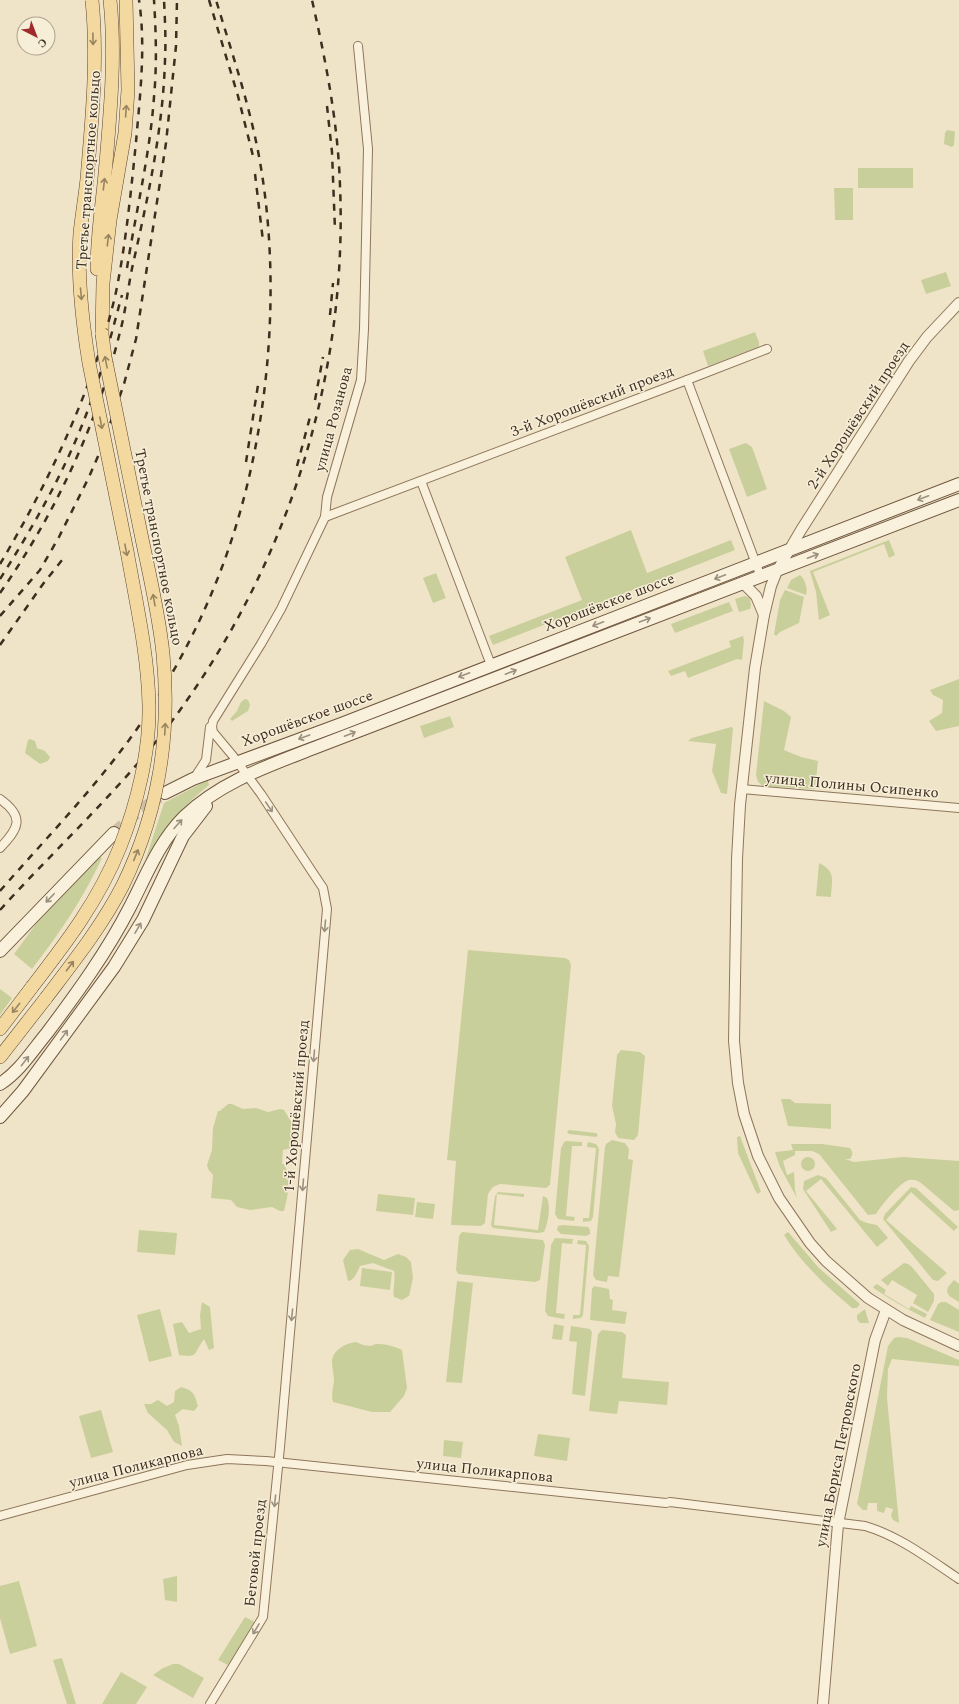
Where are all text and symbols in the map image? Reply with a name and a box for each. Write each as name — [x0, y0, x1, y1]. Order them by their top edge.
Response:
north arrow — [16, 16, 56, 56]
one-way arrow — [89, 32, 97, 45]
text: С — [34, 34, 51, 52]
street label: Третье транспортное кольцо — [70, 69, 107, 271]
one-way arrow — [123, 105, 130, 118]
one-way arrow — [100, 178, 107, 191]
one-way arrow — [104, 234, 112, 247]
one-way arrow — [77, 287, 84, 300]
street label: 2-й Хорошёвский проезд — [802, 336, 915, 494]
one-way arrow — [101, 356, 109, 369]
street label: 3-й Хорошёвский проезд — [507, 360, 677, 443]
street label: улица Розанова — [308, 363, 359, 475]
one-way arrow — [97, 416, 105, 429]
street label: Третье транспортное кольцо — [128, 447, 189, 647]
one-way arrow — [917, 495, 929, 503]
one-way arrow — [123, 543, 131, 556]
one-way arrow — [807, 552, 819, 560]
street label: Хорошёвское шоссе — [540, 567, 678, 638]
one-way arrow — [714, 573, 726, 581]
one-way arrow — [150, 594, 158, 607]
one-way arrow — [639, 616, 651, 624]
one-way arrow — [593, 620, 605, 628]
one-way arrow — [504, 668, 516, 676]
one-way arrow — [459, 672, 471, 680]
street label: Хорошёвское шоссе — [238, 684, 376, 753]
one-way arrow — [161, 723, 168, 736]
one-way arrow — [344, 730, 356, 738]
one-way arrow — [298, 734, 311, 741]
street label: улица Полины Осипенко — [763, 766, 940, 805]
one-way arrow — [265, 801, 273, 812]
one-way arrow — [173, 819, 183, 829]
one-way arrow — [132, 849, 140, 861]
one-way arrow — [45, 893, 55, 903]
one-way arrow — [321, 919, 329, 932]
one-way arrow — [134, 923, 142, 934]
one-way arrow — [66, 961, 74, 972]
one-way arrow — [12, 1002, 20, 1013]
street label: 1-й Хорошёвский проезд — [277, 1019, 315, 1193]
one-way arrow — [60, 1030, 68, 1041]
one-way arrow — [310, 1049, 318, 1062]
one-way arrow — [20, 1055, 29, 1066]
one-way arrow — [299, 1178, 306, 1191]
one-way arrow — [288, 1308, 295, 1321]
street label: улица Бориса Петровского — [809, 1361, 868, 1550]
street label: улица Поликарпова — [66, 1439, 206, 1494]
street label: улица Поликарпова — [415, 1452, 555, 1489]
one-way arrow — [271, 1495, 278, 1508]
street label: Беговой проезд — [238, 1498, 273, 1608]
one-way arrow — [251, 1623, 259, 1635]

